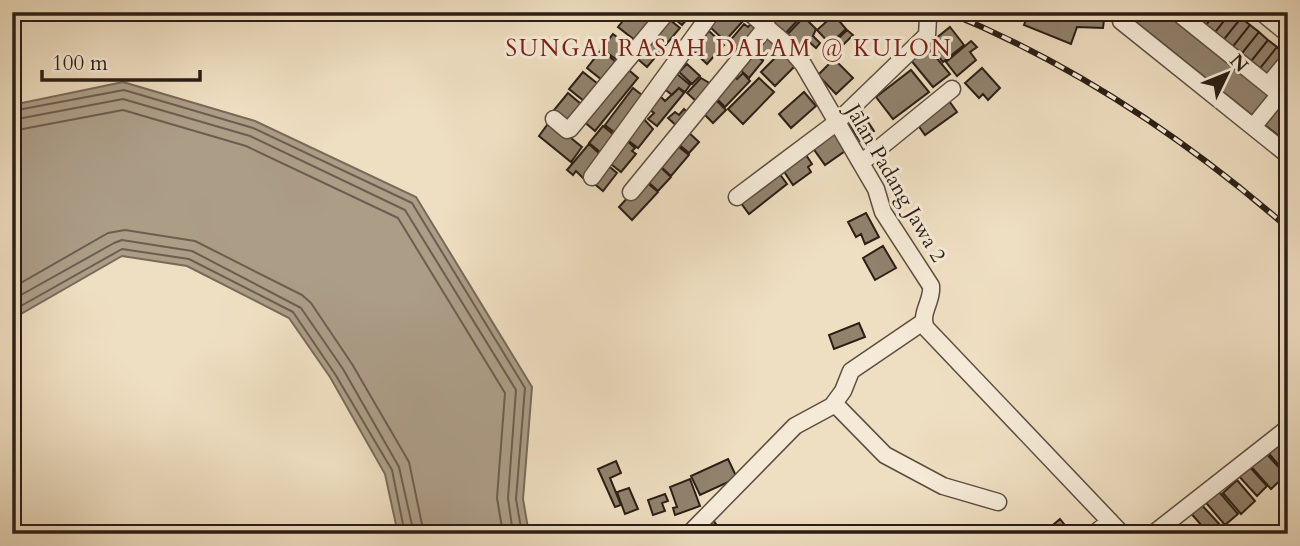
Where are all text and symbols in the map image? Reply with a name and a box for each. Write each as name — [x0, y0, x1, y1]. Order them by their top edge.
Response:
district label: SUNGAI RASAH DALAM @ KULON — [505, 33, 953, 64]
scale bar — [42, 38, 200, 82]
north arrow — [1192, 38, 1262, 108]
text: N — [1224, 48, 1254, 78]
text: 100 m — [52, 49, 108, 78]
street label: Jalan Padang Jawa 2 — [837, 96, 953, 268]

